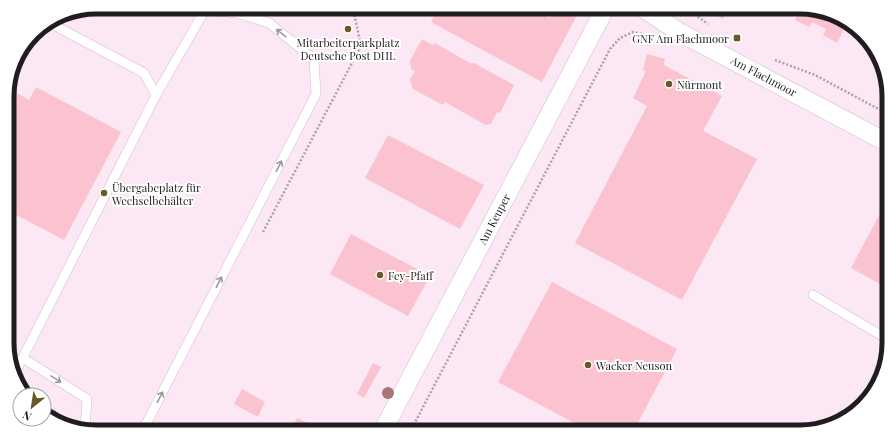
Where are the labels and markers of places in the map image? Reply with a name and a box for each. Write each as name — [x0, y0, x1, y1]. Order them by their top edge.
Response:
marker: Mitarbeiterparkplatz Deutsche Post DHL — [343, 24, 353, 34]
place label: GNF Am Flachmoor — [632, 31, 729, 46]
marker: GNF Am Flachmoor — [732, 33, 742, 43]
place label: Mitarbeiterparkplatz Deutsche Post DHL — [297, 35, 399, 63]
place label: Nürmont — [677, 77, 722, 92]
marker: Nürmont — [664, 79, 674, 89]
place label: Übergabeplatz für Wechselbehälter — [111, 180, 201, 208]
marker: Übergabeplatz für Wechselbehälter — [99, 188, 109, 198]
place label: Fey-Pfaff — [388, 268, 434, 283]
marker: Fey-Pfaff — [375, 270, 385, 280]
place label: Wacker Neuson — [595, 358, 672, 373]
marker: Wacker Neuson — [583, 360, 593, 370]

